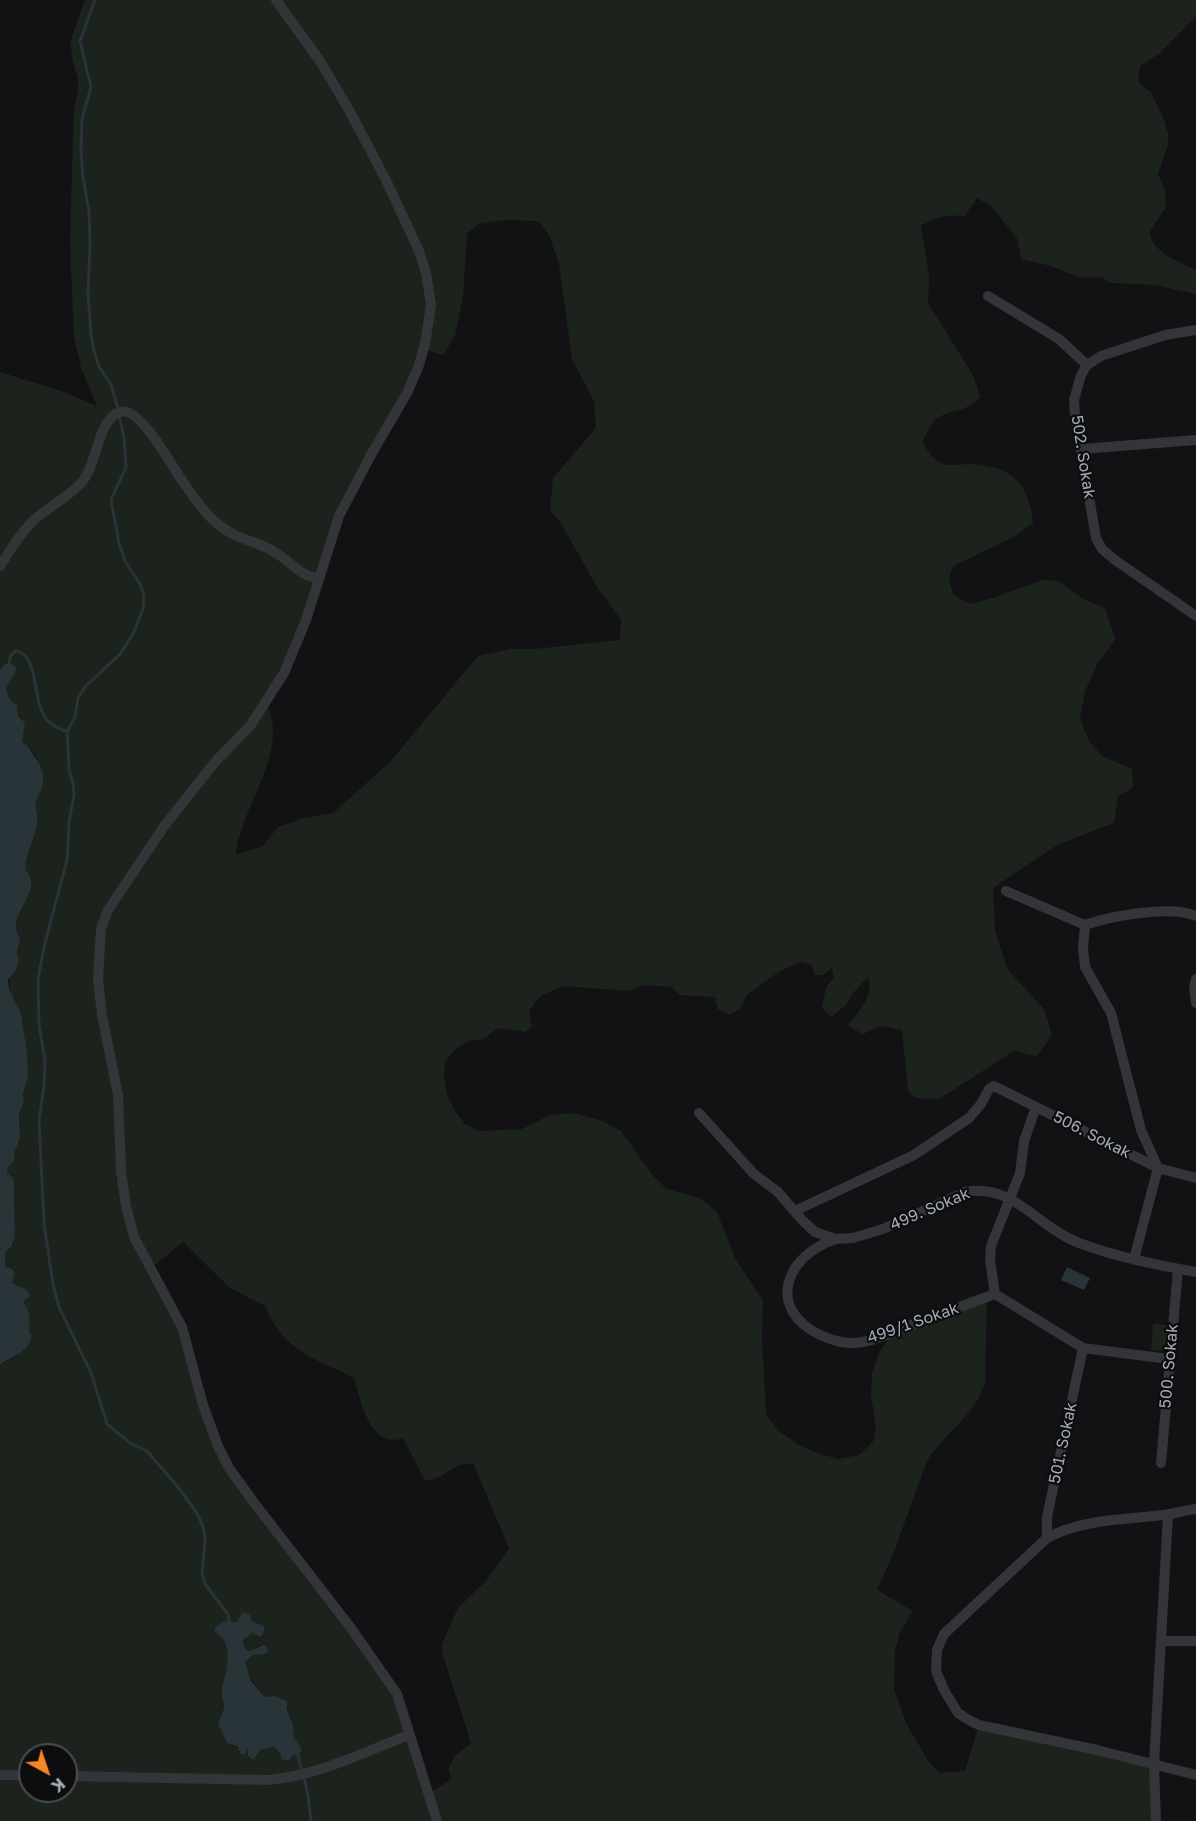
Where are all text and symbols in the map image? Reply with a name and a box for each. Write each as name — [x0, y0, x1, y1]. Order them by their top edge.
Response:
street label: 502. Sokak — [1067, 414, 1099, 500]
street label: 506. Sokak — [1050, 1107, 1134, 1163]
street label: 499. Sokak — [887, 1184, 973, 1234]
street label: 499/1 Sokak — [865, 1298, 961, 1348]
street label: 500. Sokak — [1156, 1323, 1182, 1409]
street label: 501. Sokak — [1045, 1401, 1081, 1485]
north arrow — [18, 1743, 78, 1803]
text: K — [47, 1774, 69, 1797]

